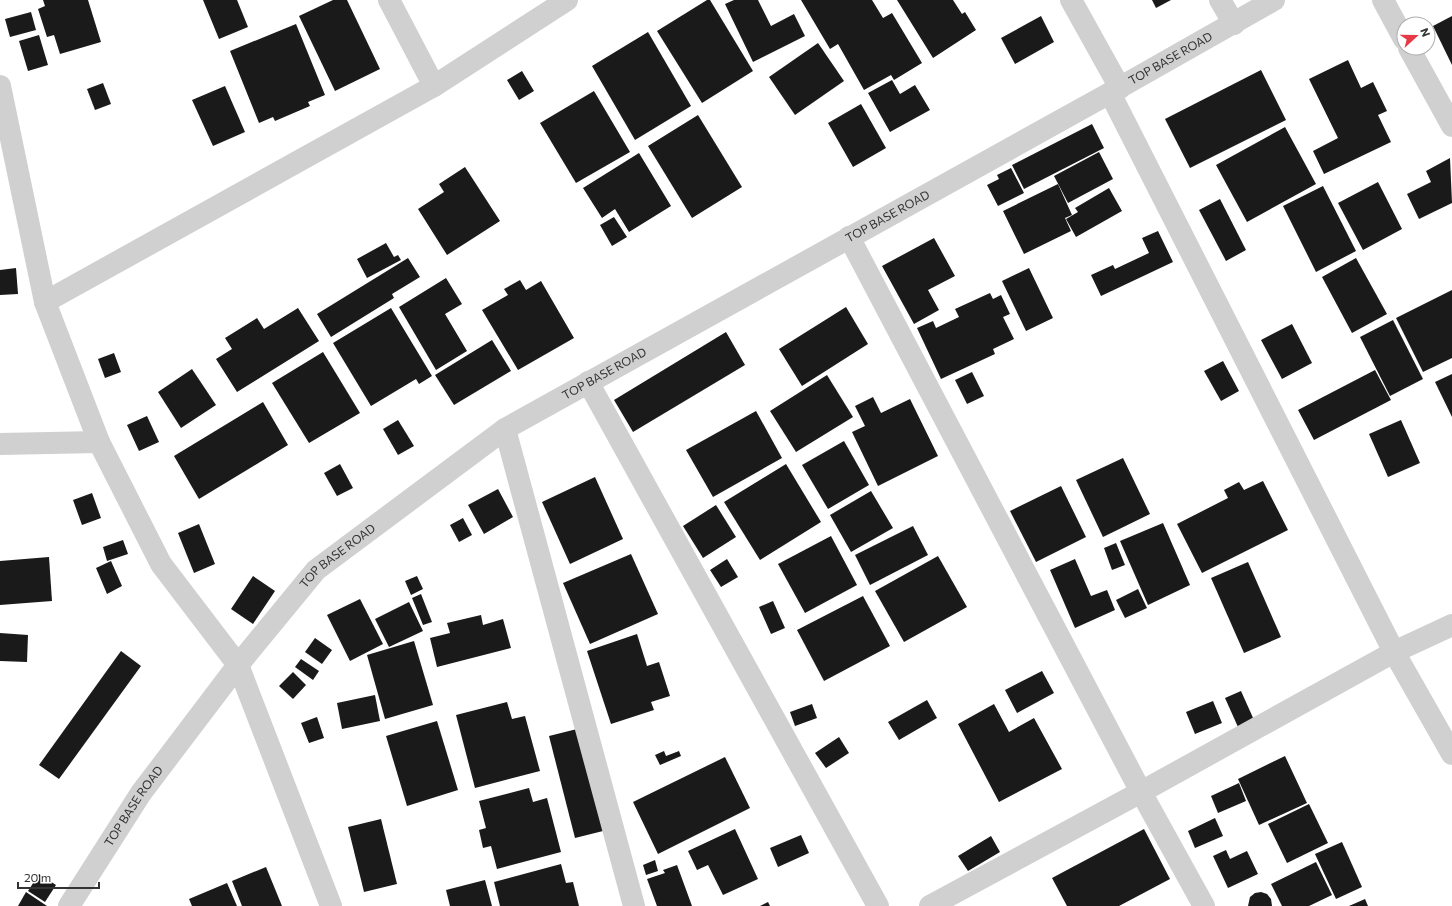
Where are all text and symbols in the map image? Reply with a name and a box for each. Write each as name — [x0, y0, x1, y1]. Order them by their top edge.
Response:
north arrow — [1396, 16, 1436, 56]
text: N — [1418, 26, 1433, 38]
street label: TOP BASE ROAD — [1126, 28, 1215, 87]
street label: TOP BASE ROAD — [843, 187, 932, 245]
street label: TOP BASE ROAD — [559, 344, 648, 402]
street label: TOP BASE ROAD — [296, 520, 378, 590]
street label: TOP BASE ROAD — [101, 763, 165, 848]
scale bar — [18, 864, 99, 890]
text: 20 m — [24, 870, 51, 884]

